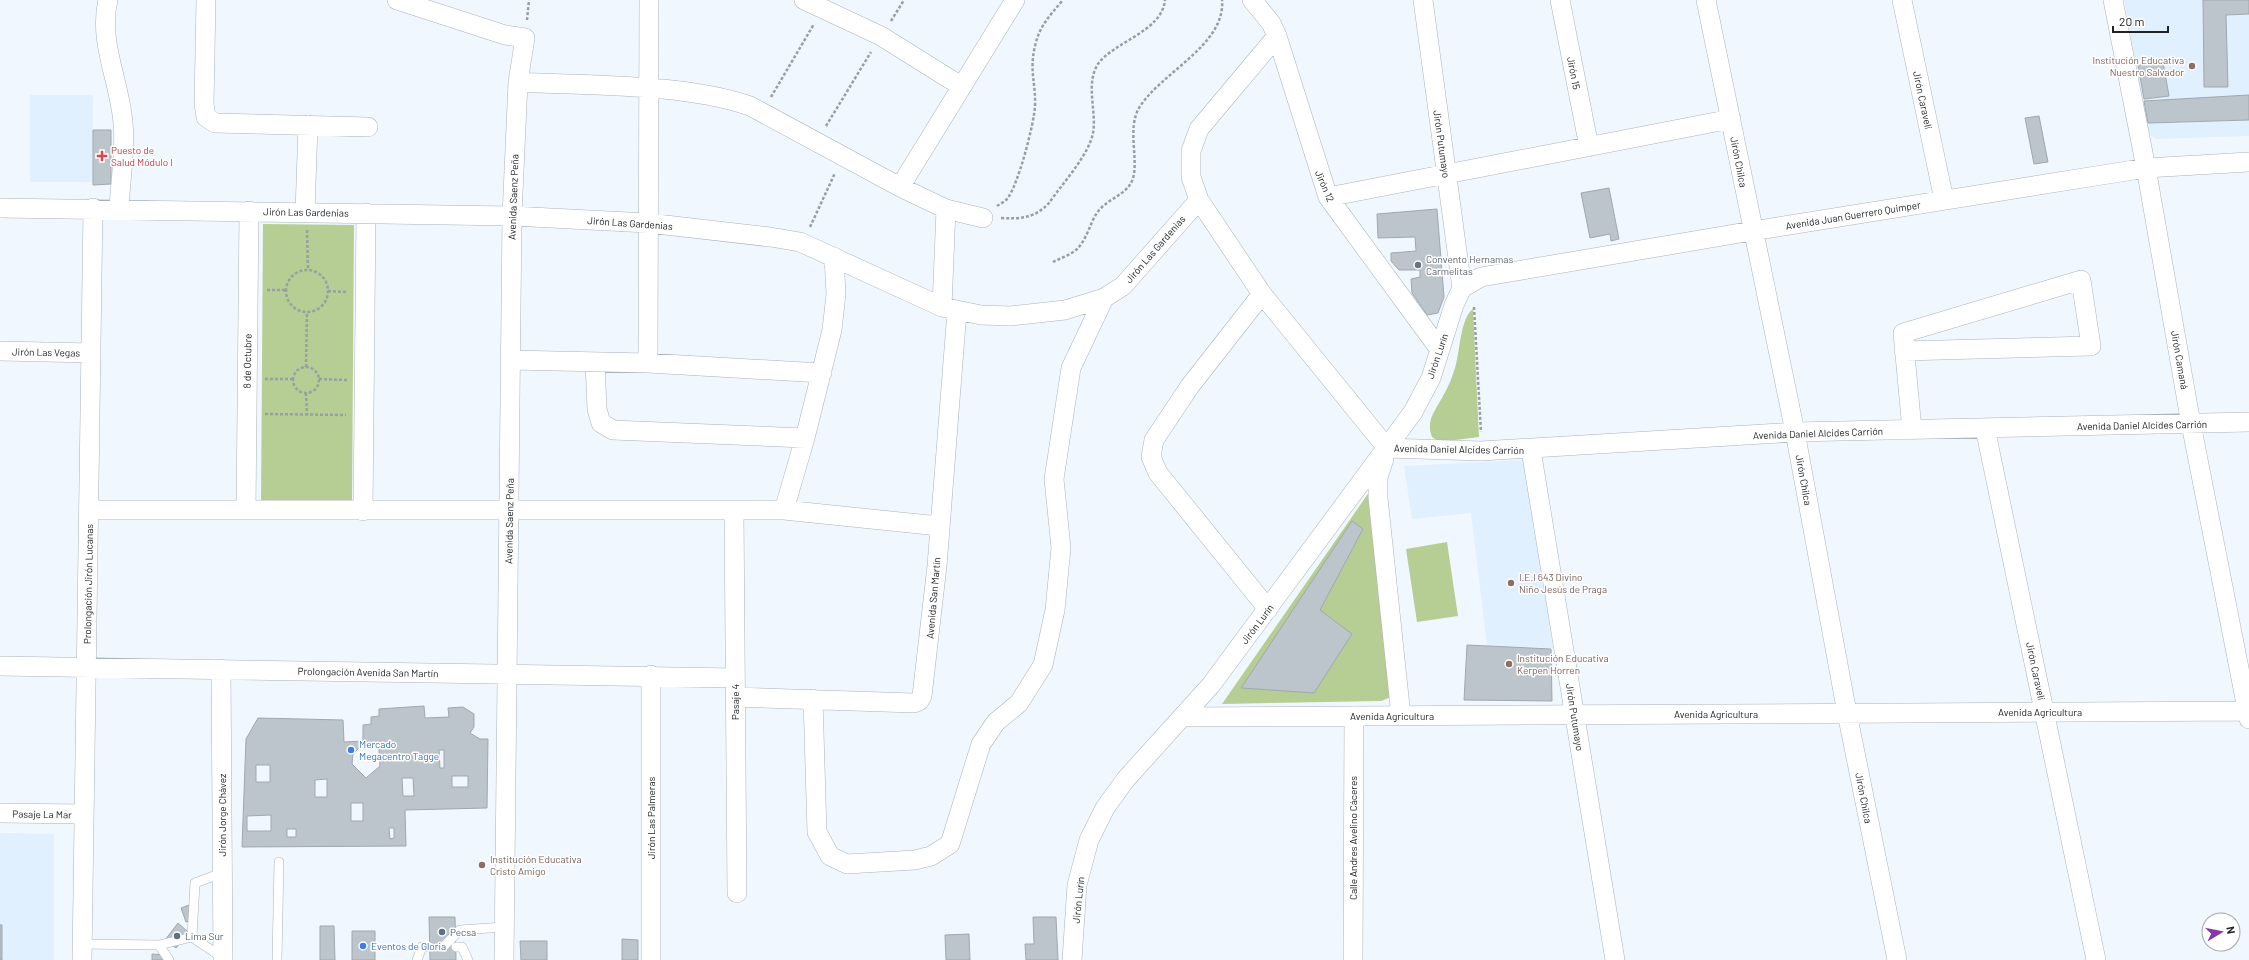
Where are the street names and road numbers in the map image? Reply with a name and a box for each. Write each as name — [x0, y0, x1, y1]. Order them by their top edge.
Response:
street label: Jirón 15 — [1565, 56, 1583, 90]
street label: Jirón Caravelí — [1911, 70, 1935, 130]
street label: Jirón Putumayo — [1431, 109, 1453, 179]
street label: Jirón Chilca — [1728, 136, 1750, 188]
street label: Avenida Saenz Peña — [506, 154, 520, 240]
street label: Jirón 12 — [1313, 168, 1337, 204]
street label: Avenida Juan Guerrero Quimper — [1785, 198, 1922, 232]
street label: Jirón Las Gardenias — [263, 205, 349, 219]
street label: Jirón Las Gardenias — [1122, 213, 1188, 285]
street label: Jirón Las Gardenias — [587, 214, 673, 232]
street label: Jirón Camaná — [2169, 330, 2191, 390]
street label: Jirón Lurín — [1424, 332, 1450, 380]
street label: 8 de Octubre — [241, 334, 253, 388]
street label: Jirón Las Vegas — [12, 345, 80, 359]
street label: Avenida Daniel Alcides Carrión — [2077, 418, 2207, 432]
street label: Avenida Daniel Alcides Carrión — [1753, 425, 1883, 441]
street label: Avenida Daniel Alcides Carrión — [1394, 442, 1524, 456]
street label: Jirón Chilca — [1794, 454, 1814, 506]
street label: Avenida Saenz Peña — [502, 478, 516, 564]
street label: Prolongación Jirón Lucanas — [81, 524, 95, 644]
street label: Avenida San Martín — [923, 557, 943, 639]
street label: Jirón Lurín — [1238, 602, 1276, 646]
street label: Jirón Caravelí — [2024, 641, 2048, 701]
street label: Prolongación Avenida San Martín — [298, 665, 438, 679]
street label: Jirón Putumayo — [1564, 682, 1586, 752]
street label: Pasaje 4 — [729, 684, 741, 720]
street label: Avenida Agricultura — [1998, 706, 2082, 718]
street label: Avenida Agricultura — [1674, 708, 1758, 720]
street label: Avenida Agricultura — [1350, 710, 1434, 722]
street label: Jirón Chilca — [1853, 772, 1875, 824]
street label: Jirón Jorge Chávez — [216, 773, 228, 856]
street label: Calle Andres Avelino Cáceres — [1347, 776, 1359, 900]
street label: Jirón Las Palmeras — [645, 777, 657, 859]
street label: Pasaje La Mar — [12, 807, 72, 821]
street label: Jirón Lurín — [1070, 876, 1086, 924]

